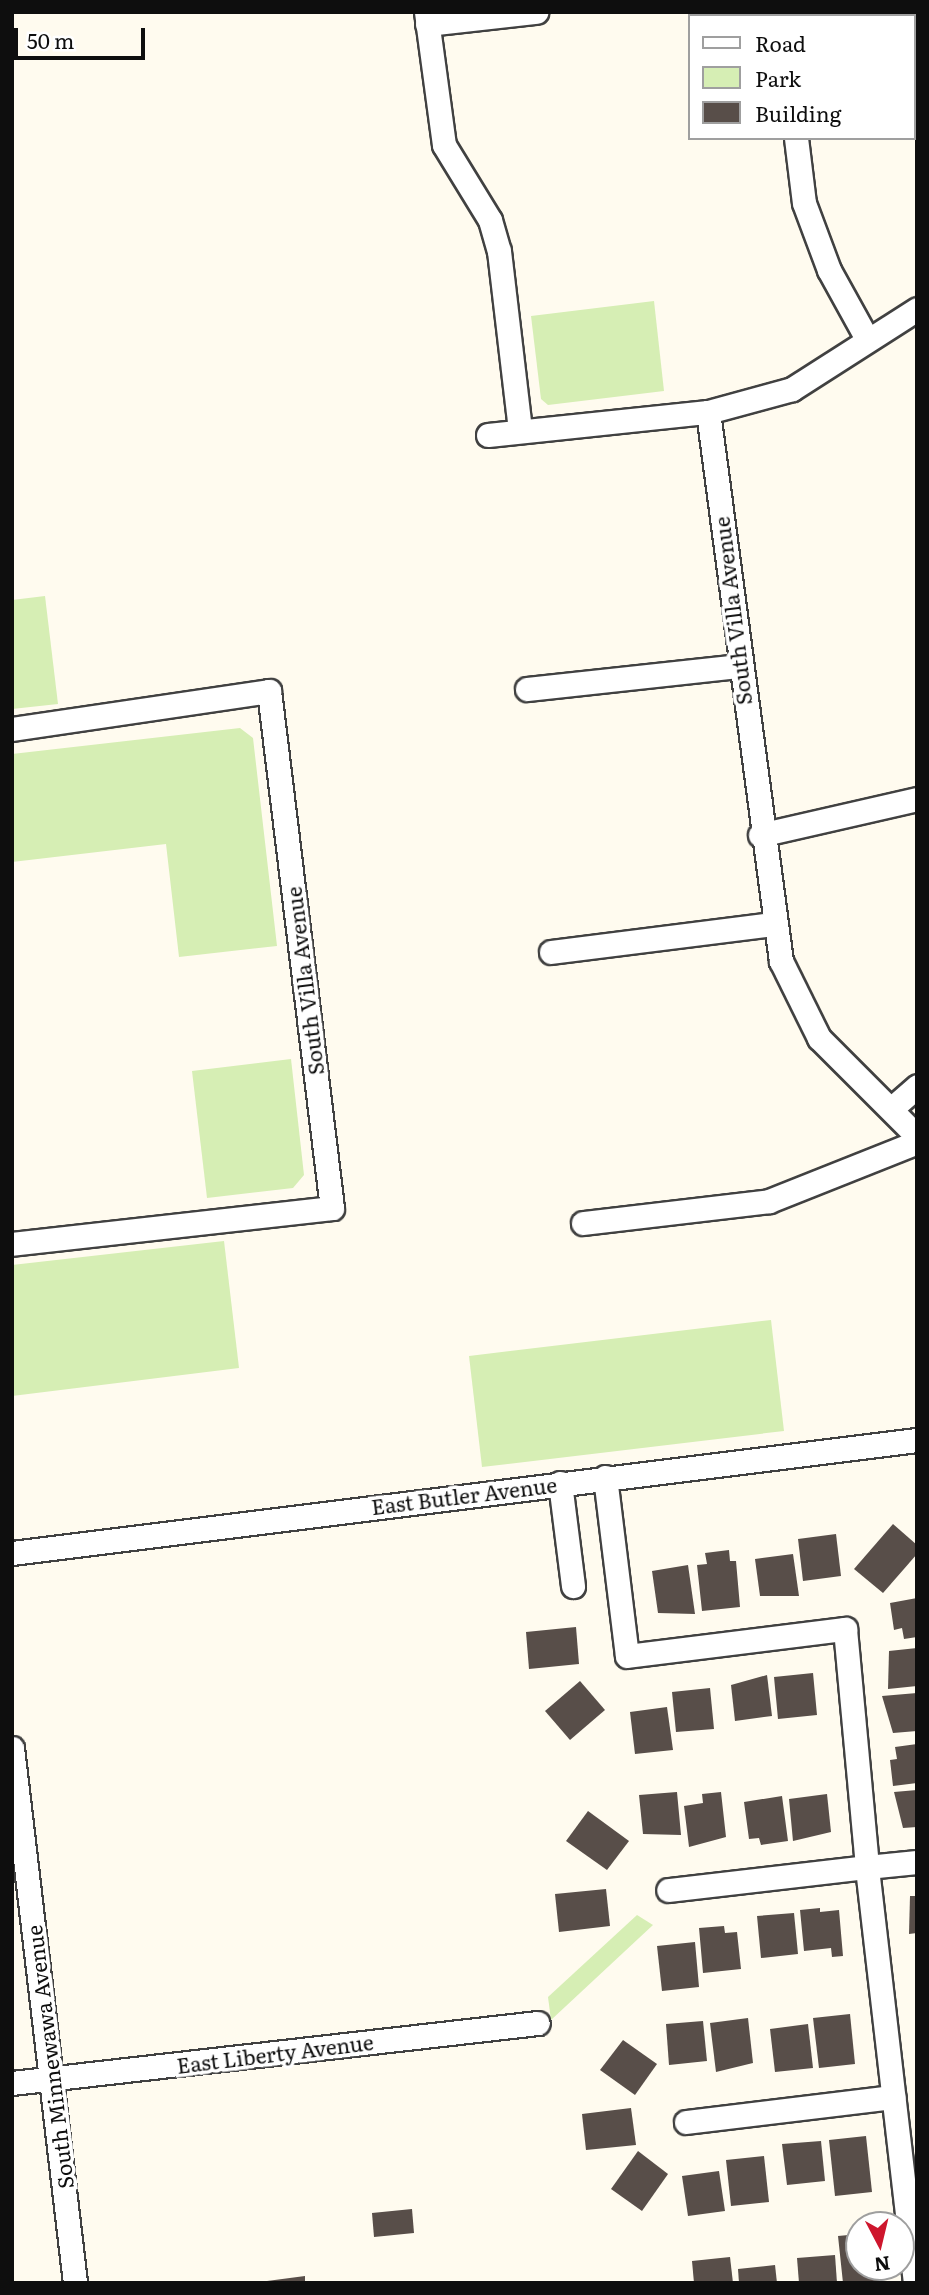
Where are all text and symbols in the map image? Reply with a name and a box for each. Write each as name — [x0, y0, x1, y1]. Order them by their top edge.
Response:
scale bar — [18, 14, 149, 58]
legend — [688, 14, 915, 140]
text: 50 m — [27, 24, 74, 55]
text: Road — [755, 27, 806, 58]
text: Park — [755, 62, 801, 93]
text: Building — [755, 97, 841, 128]
street label: South Villa Avenue — [708, 515, 756, 707]
street label: South Villa Avenue — [280, 885, 328, 1077]
street label: East Butler Avenue — [370, 1471, 558, 1519]
street label: South Minnewawa Avenue — [20, 1924, 78, 2190]
street label: East Liberty Avenue — [175, 2028, 375, 2078]
north arrow — [845, 2211, 915, 2281]
text: N — [873, 2250, 892, 2280]

